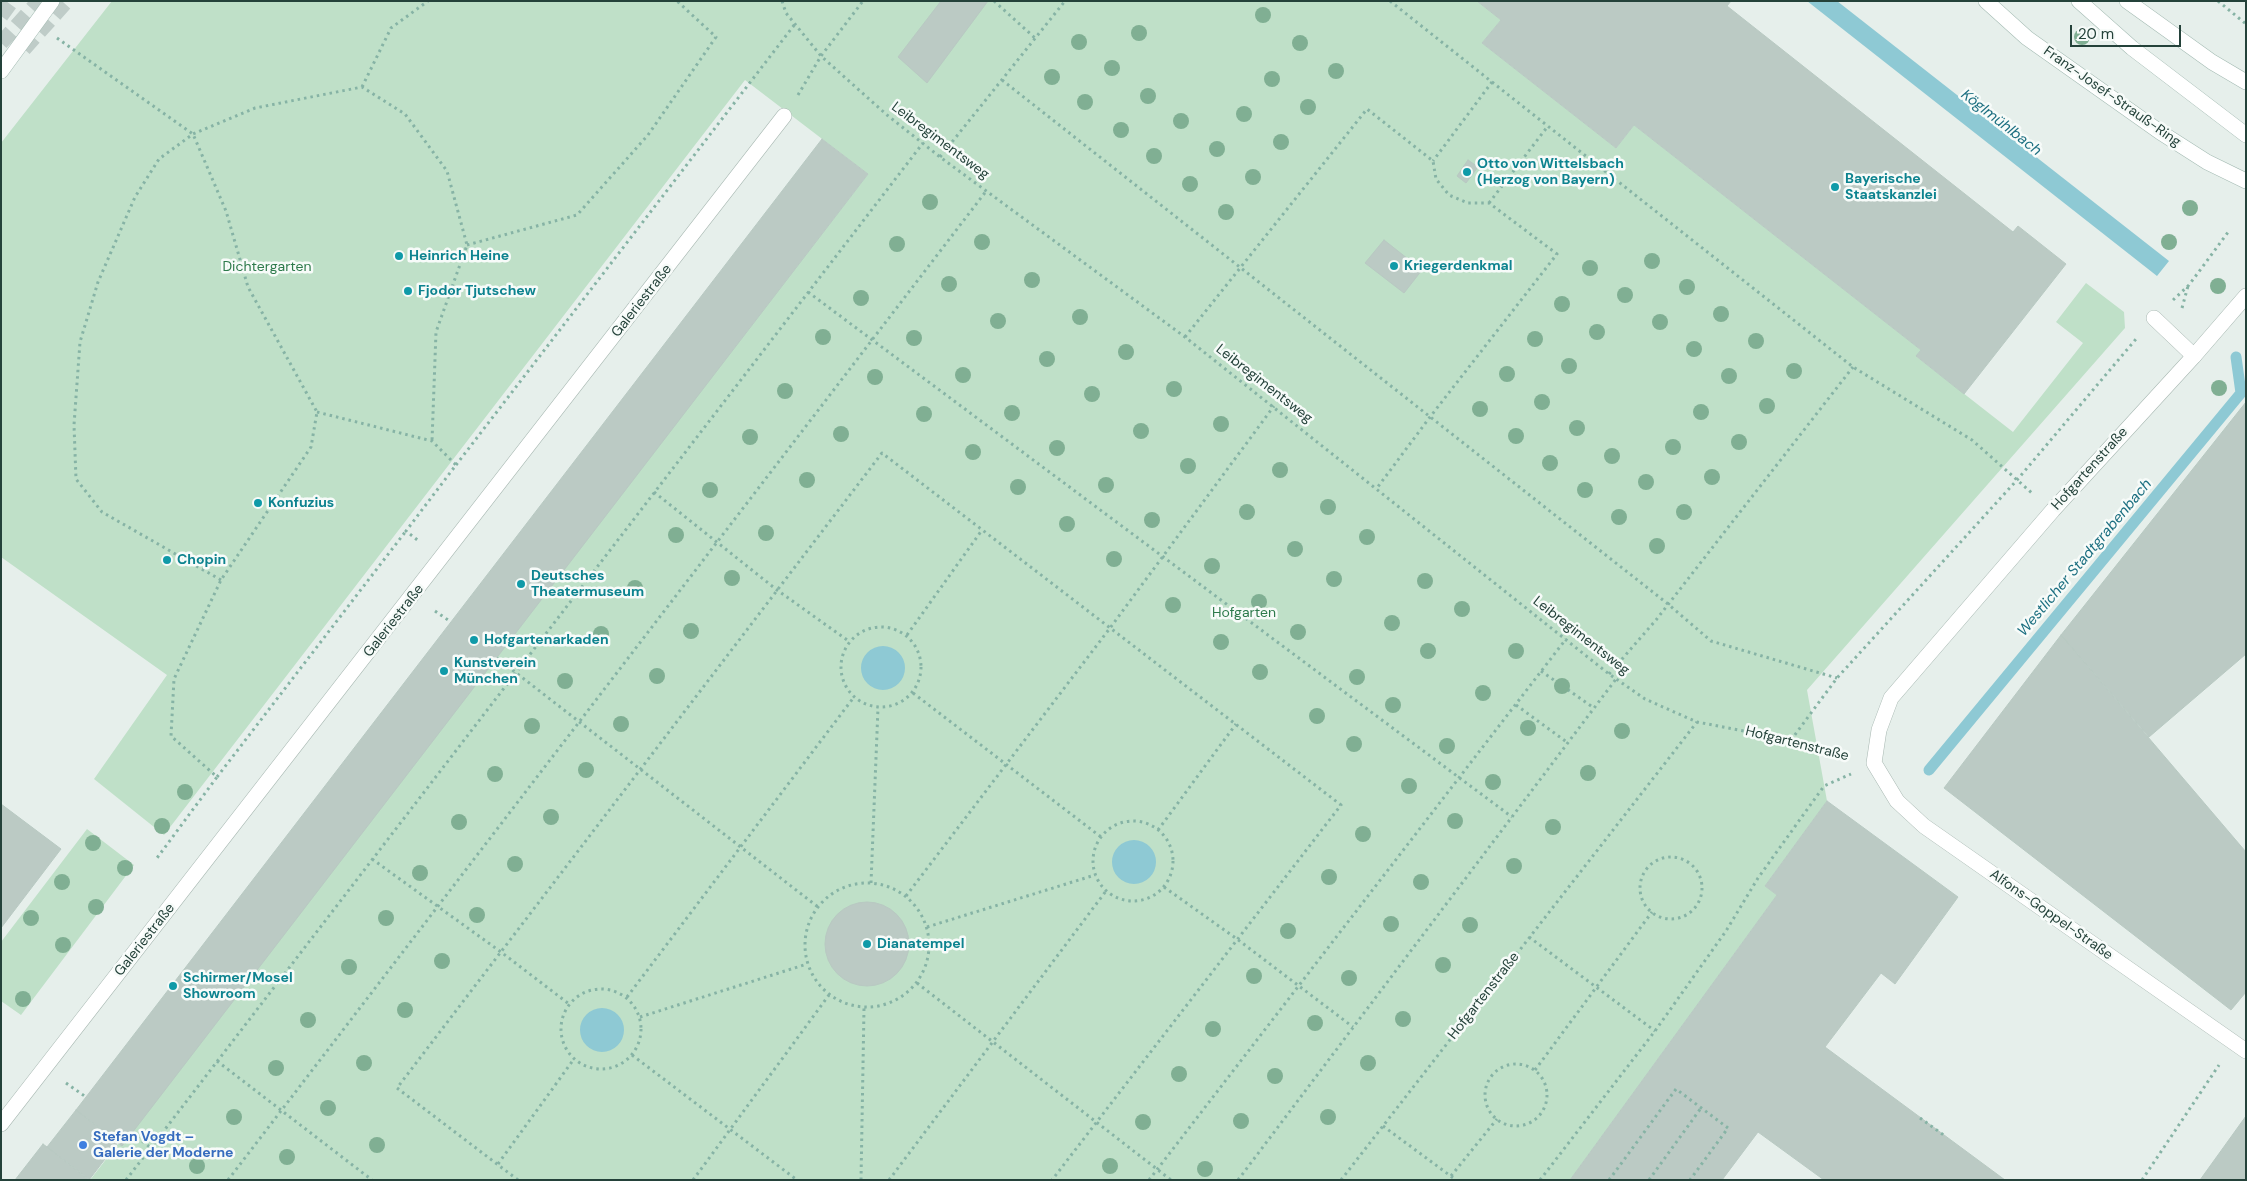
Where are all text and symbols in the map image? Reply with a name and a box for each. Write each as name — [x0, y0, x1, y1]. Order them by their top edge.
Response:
scale bar — [2072, 15, 2183, 47]
text: 20 m — [2078, 24, 2114, 44]
street label: Franz-Josef-Strauß-Ring — [2040, 43, 2184, 151]
water label: Köglmühlbach — [1957, 86, 2045, 160]
street label: Leibregimentsweg — [888, 99, 992, 183]
place label: Otto von Wittelsbach (Herzog von Bayern) — [1477, 156, 1624, 188]
marker: Otto von Wittelsbach (Herzog von Bayern) — [1461, 166, 1473, 178]
place label: Bayerische Staatskanzlei — [1845, 171, 1937, 203]
marker: Bayerische Staatskanzlei — [1829, 181, 1841, 193]
place label: Heinrich Heine — [409, 248, 509, 264]
marker: Heinrich Heine — [393, 250, 405, 262]
place label: Kriegerdenkmal — [1404, 258, 1513, 274]
park label: Dichtergarten — [222, 259, 312, 275]
marker: Kriegerdenkmal — [1388, 260, 1400, 272]
street label: Galeriestraße — [608, 261, 676, 341]
place label: Fjodor Tjutschew — [418, 283, 536, 299]
marker: Fjodor Tjutschew — [402, 285, 414, 297]
street label: Leibregimentsweg — [1212, 341, 1316, 427]
street label: Hofgartenstraße — [2048, 424, 2132, 514]
water label: Westlicher Stadtgrabenbach — [2014, 476, 2156, 640]
place label: Konfuzius — [268, 495, 334, 511]
marker: Konfuzius — [252, 497, 264, 509]
place label: Chopin — [177, 552, 226, 568]
marker: Chopin — [161, 554, 173, 566]
place label: Deutsches Theatermuseum — [531, 568, 644, 600]
marker: Deutsches Theatermuseum — [515, 578, 527, 590]
street label: Galeriestraße — [360, 581, 428, 661]
street label: Leibregimentsweg — [1529, 593, 1633, 679]
park label: Hofgarten — [1212, 605, 1276, 621]
place label: Hofgartenarkaden — [484, 632, 609, 648]
marker: Hofgartenarkaden — [468, 634, 480, 646]
place label: Kunstverein München — [454, 655, 536, 688]
marker: Kunstverein München — [438, 665, 450, 677]
street label: Hofgartenstraße — [1744, 723, 1850, 765]
street label: Alfons-Goppel-Straße — [1986, 866, 2116, 964]
street label: Galeriestraße — [111, 900, 179, 980]
place label: Dianatempel — [877, 936, 965, 952]
marker: Dianatempel — [861, 938, 873, 950]
street label: Hofgartenstraße — [1445, 949, 1523, 1043]
place label: Schirmer/Mosel Showroom — [183, 970, 293, 1002]
marker: Schirmer/Mosel Showroom — [167, 980, 179, 992]
place label: Stefan Vogdt – Galerie der Moderne — [93, 1129, 233, 1162]
marker: Stefan Vogdt – Galerie der Moderne — [77, 1139, 89, 1151]

